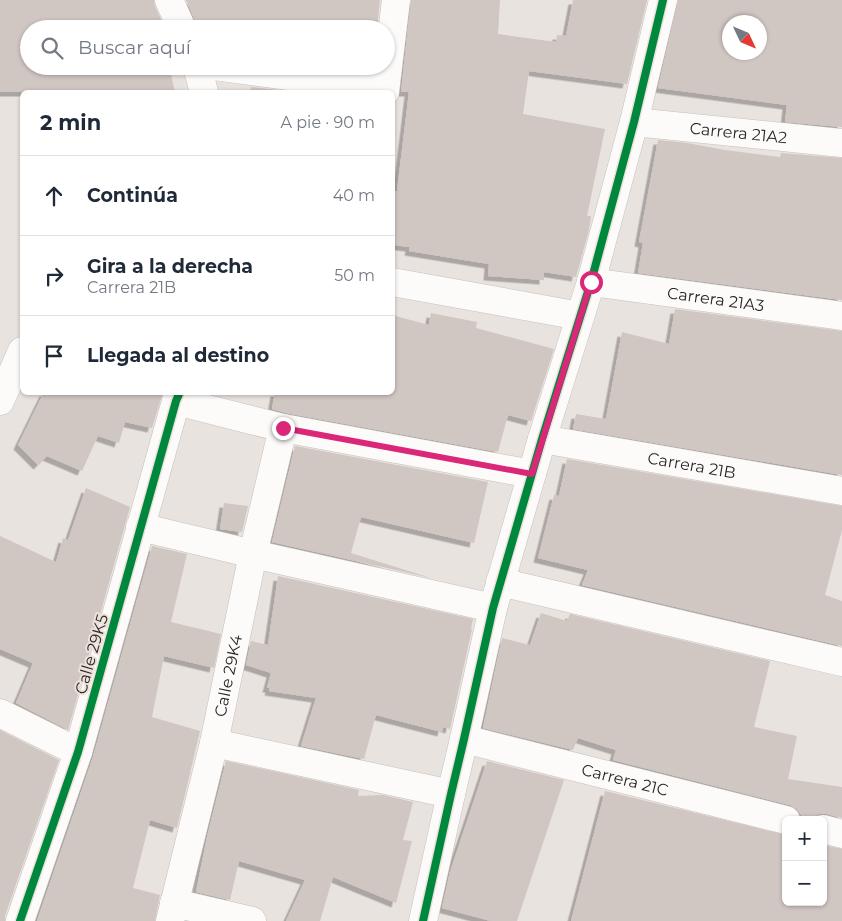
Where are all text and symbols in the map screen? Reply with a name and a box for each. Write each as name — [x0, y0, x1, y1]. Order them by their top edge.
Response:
north arrow — [722, 15, 767, 60]
search box — [20, 20, 395, 75]
icon: search — [38, 34, 66, 62]
text: Buscar aquí — [78, 36, 191, 59]
text: 2 min — [40, 110, 101, 135]
text: A pie · 90 m — [281, 113, 375, 132]
street label: Carrera 21A2 — [689, 119, 788, 147]
icon: ahead — [40, 182, 68, 210]
text: Continúa — [87, 184, 178, 207]
text: 40 m — [333, 186, 375, 205]
text: Gira a la derecha — [87, 255, 253, 278]
icon: right — [40, 262, 68, 290]
text: 50 m — [334, 266, 375, 285]
route start — [580, 271, 603, 294]
text: Carrera 21B — [87, 278, 176, 297]
street label: Carrera 21A3 — [666, 283, 766, 315]
icon: arrive — [40, 342, 68, 370]
text: Llegada al destino — [87, 344, 269, 367]
route end — [272, 417, 295, 440]
street label: Carrera 21B — [646, 448, 737, 482]
street label: Calle 29K5 — [71, 612, 112, 696]
street label: Calle 29K4 — [211, 633, 246, 719]
street label: Carrera 21C — [580, 760, 670, 800]
map controls — [782, 816, 827, 906]
button: + — [782, 816, 827, 861]
button: − — [782, 861, 827, 906]

